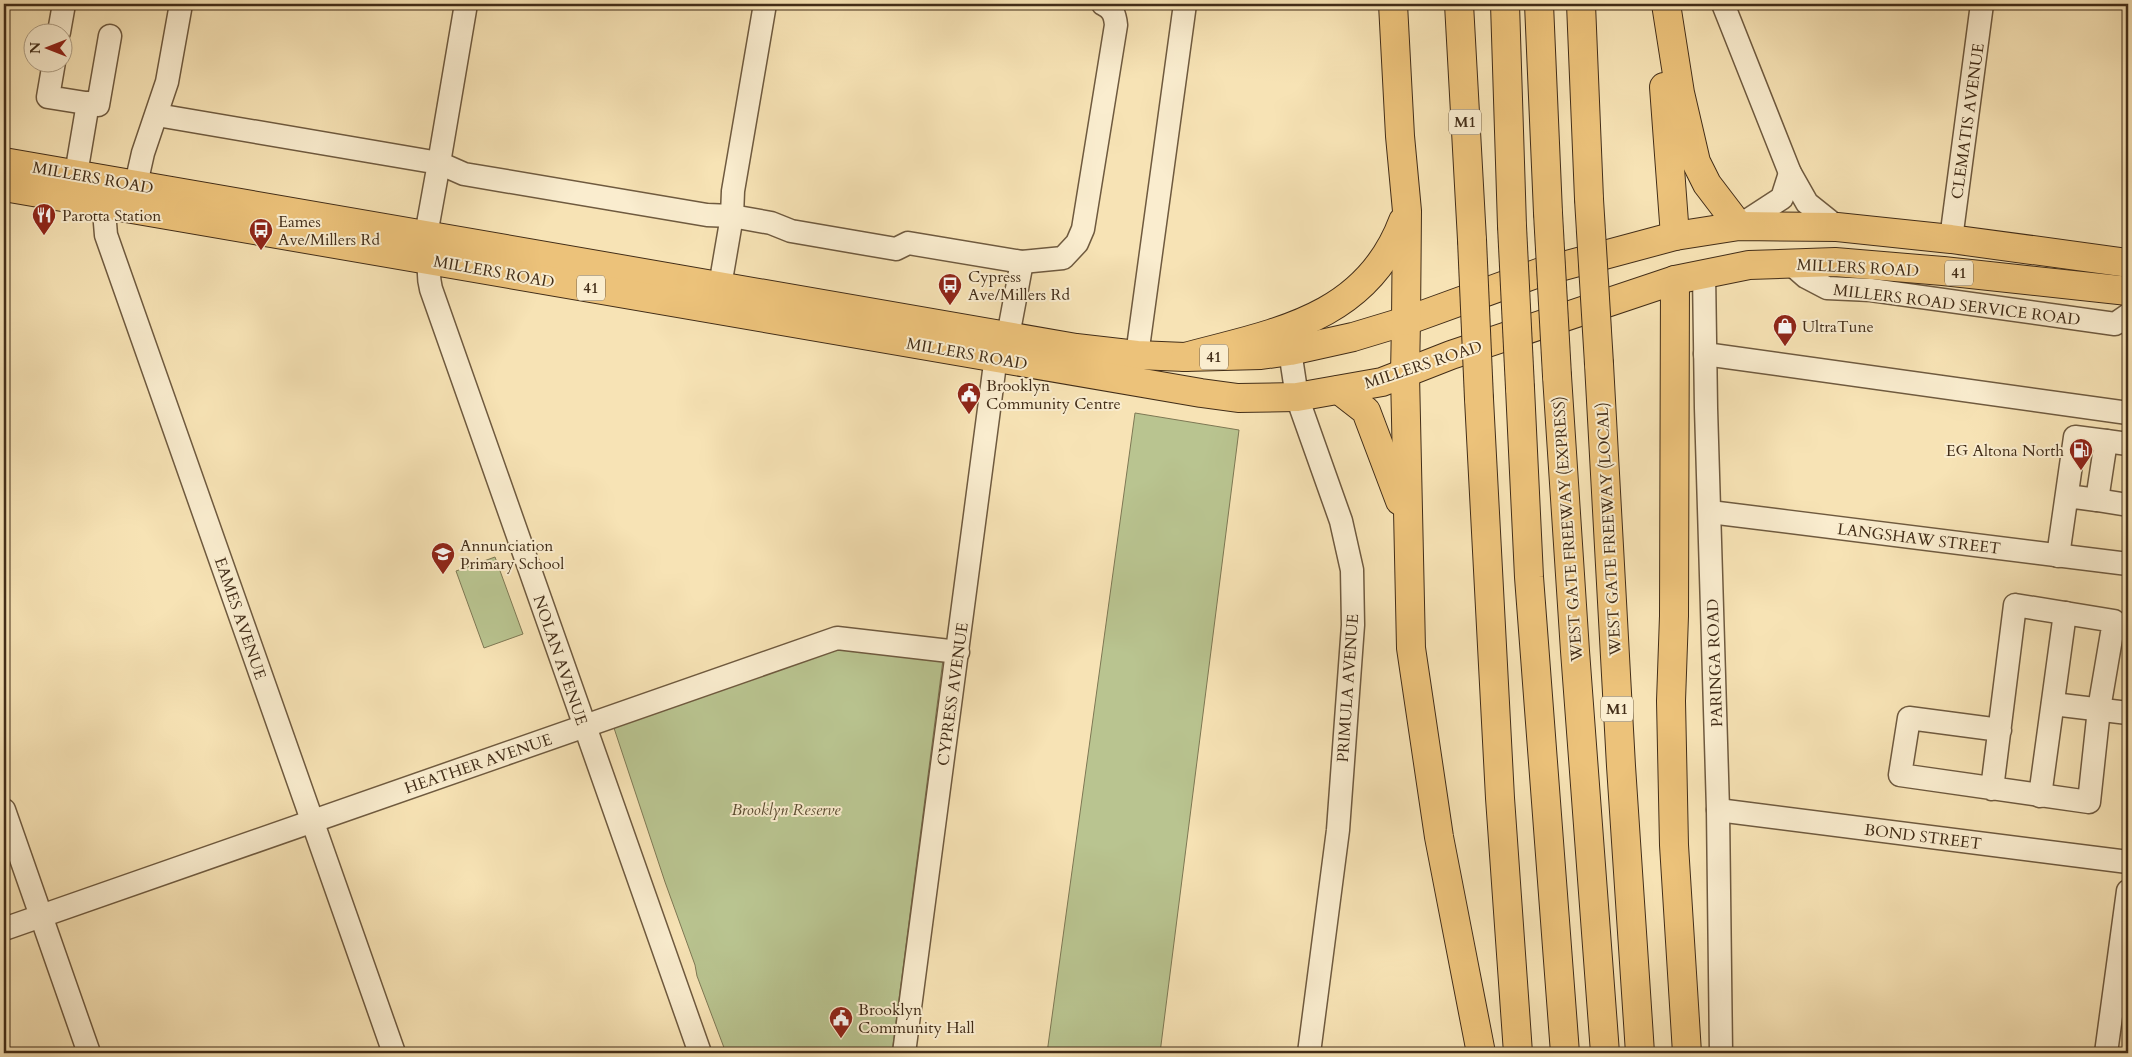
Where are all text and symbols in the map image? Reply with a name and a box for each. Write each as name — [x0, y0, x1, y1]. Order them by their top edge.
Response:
north arrow — [22, 22, 72, 72]
text: N — [26, 42, 45, 54]
street label: CLEMATIS AVENUE — [1946, 42, 1990, 201]
road number: M1 — [1449, 110, 1481, 134]
street label: MILLERS ROAD — [31, 157, 155, 199]
restaurant icon: Parotta Station — [31, 202, 57, 236]
place label: Parotta Station — [62, 205, 161, 227]
place label: Eames Ave/Millers Rd — [278, 211, 380, 251]
bus stop icon: Eames Ave/Millers Rd — [248, 217, 274, 251]
street label: MILLERS ROAD — [432, 251, 556, 293]
street label: MILLERS ROAD — [1796, 254, 1920, 282]
road number: 41 — [1945, 260, 1973, 286]
place label: Cypress Ave/Millers Rd — [968, 266, 1070, 306]
bus stop icon: Cypress Ave/Millers Rd — [937, 272, 963, 306]
road number: 41 — [577, 276, 605, 300]
street label: MILLERS ROAD SERVICE ROAD — [1832, 279, 2082, 331]
shop icon: UltraTune — [1772, 313, 1798, 347]
place label: UltraTune — [1802, 316, 1874, 338]
street label: MILLERS ROAD — [905, 333, 1029, 375]
street label: MILLERS ROAD — [1362, 336, 1485, 394]
road number: 41 — [1200, 344, 1228, 370]
place label: Brooklyn Community Centre — [986, 375, 1121, 415]
public building icon: Brooklyn Community Centre — [956, 381, 982, 415]
street label: WEST GATE FREEWAY (EXPRESS) — [1548, 396, 1588, 663]
street label: WEST GATE FREEWAY (LOCAL) — [1591, 402, 1627, 657]
fuel station icon: EG Altona North — [2068, 437, 2094, 471]
place label: EG Altona North — [1946, 440, 2064, 462]
street label: LANGSHAW STREET — [1836, 518, 2002, 560]
place label: Annunciation Primary School — [460, 535, 564, 575]
school or university icon: Annunciation Primary School — [430, 541, 456, 575]
street label: EAMES AVENUE — [209, 554, 271, 683]
street label: NOLAN AVENUE — [527, 592, 593, 728]
street label: PARINGA ROAD — [1702, 598, 1728, 728]
street label: PRIMULA AVENUE — [1332, 613, 1364, 763]
street label: CYPRESS AVENUE — [932, 621, 974, 767]
road number: M1 — [1601, 696, 1633, 722]
street label: HEATHER AVENUE — [402, 728, 555, 800]
park label: Brooklyn Reserve — [732, 799, 841, 821]
street label: BOND STREET — [1863, 819, 1983, 855]
place label: Brooklyn Community Hall — [858, 999, 975, 1039]
public building icon: Brooklyn Community Hall — [828, 1005, 854, 1039]

